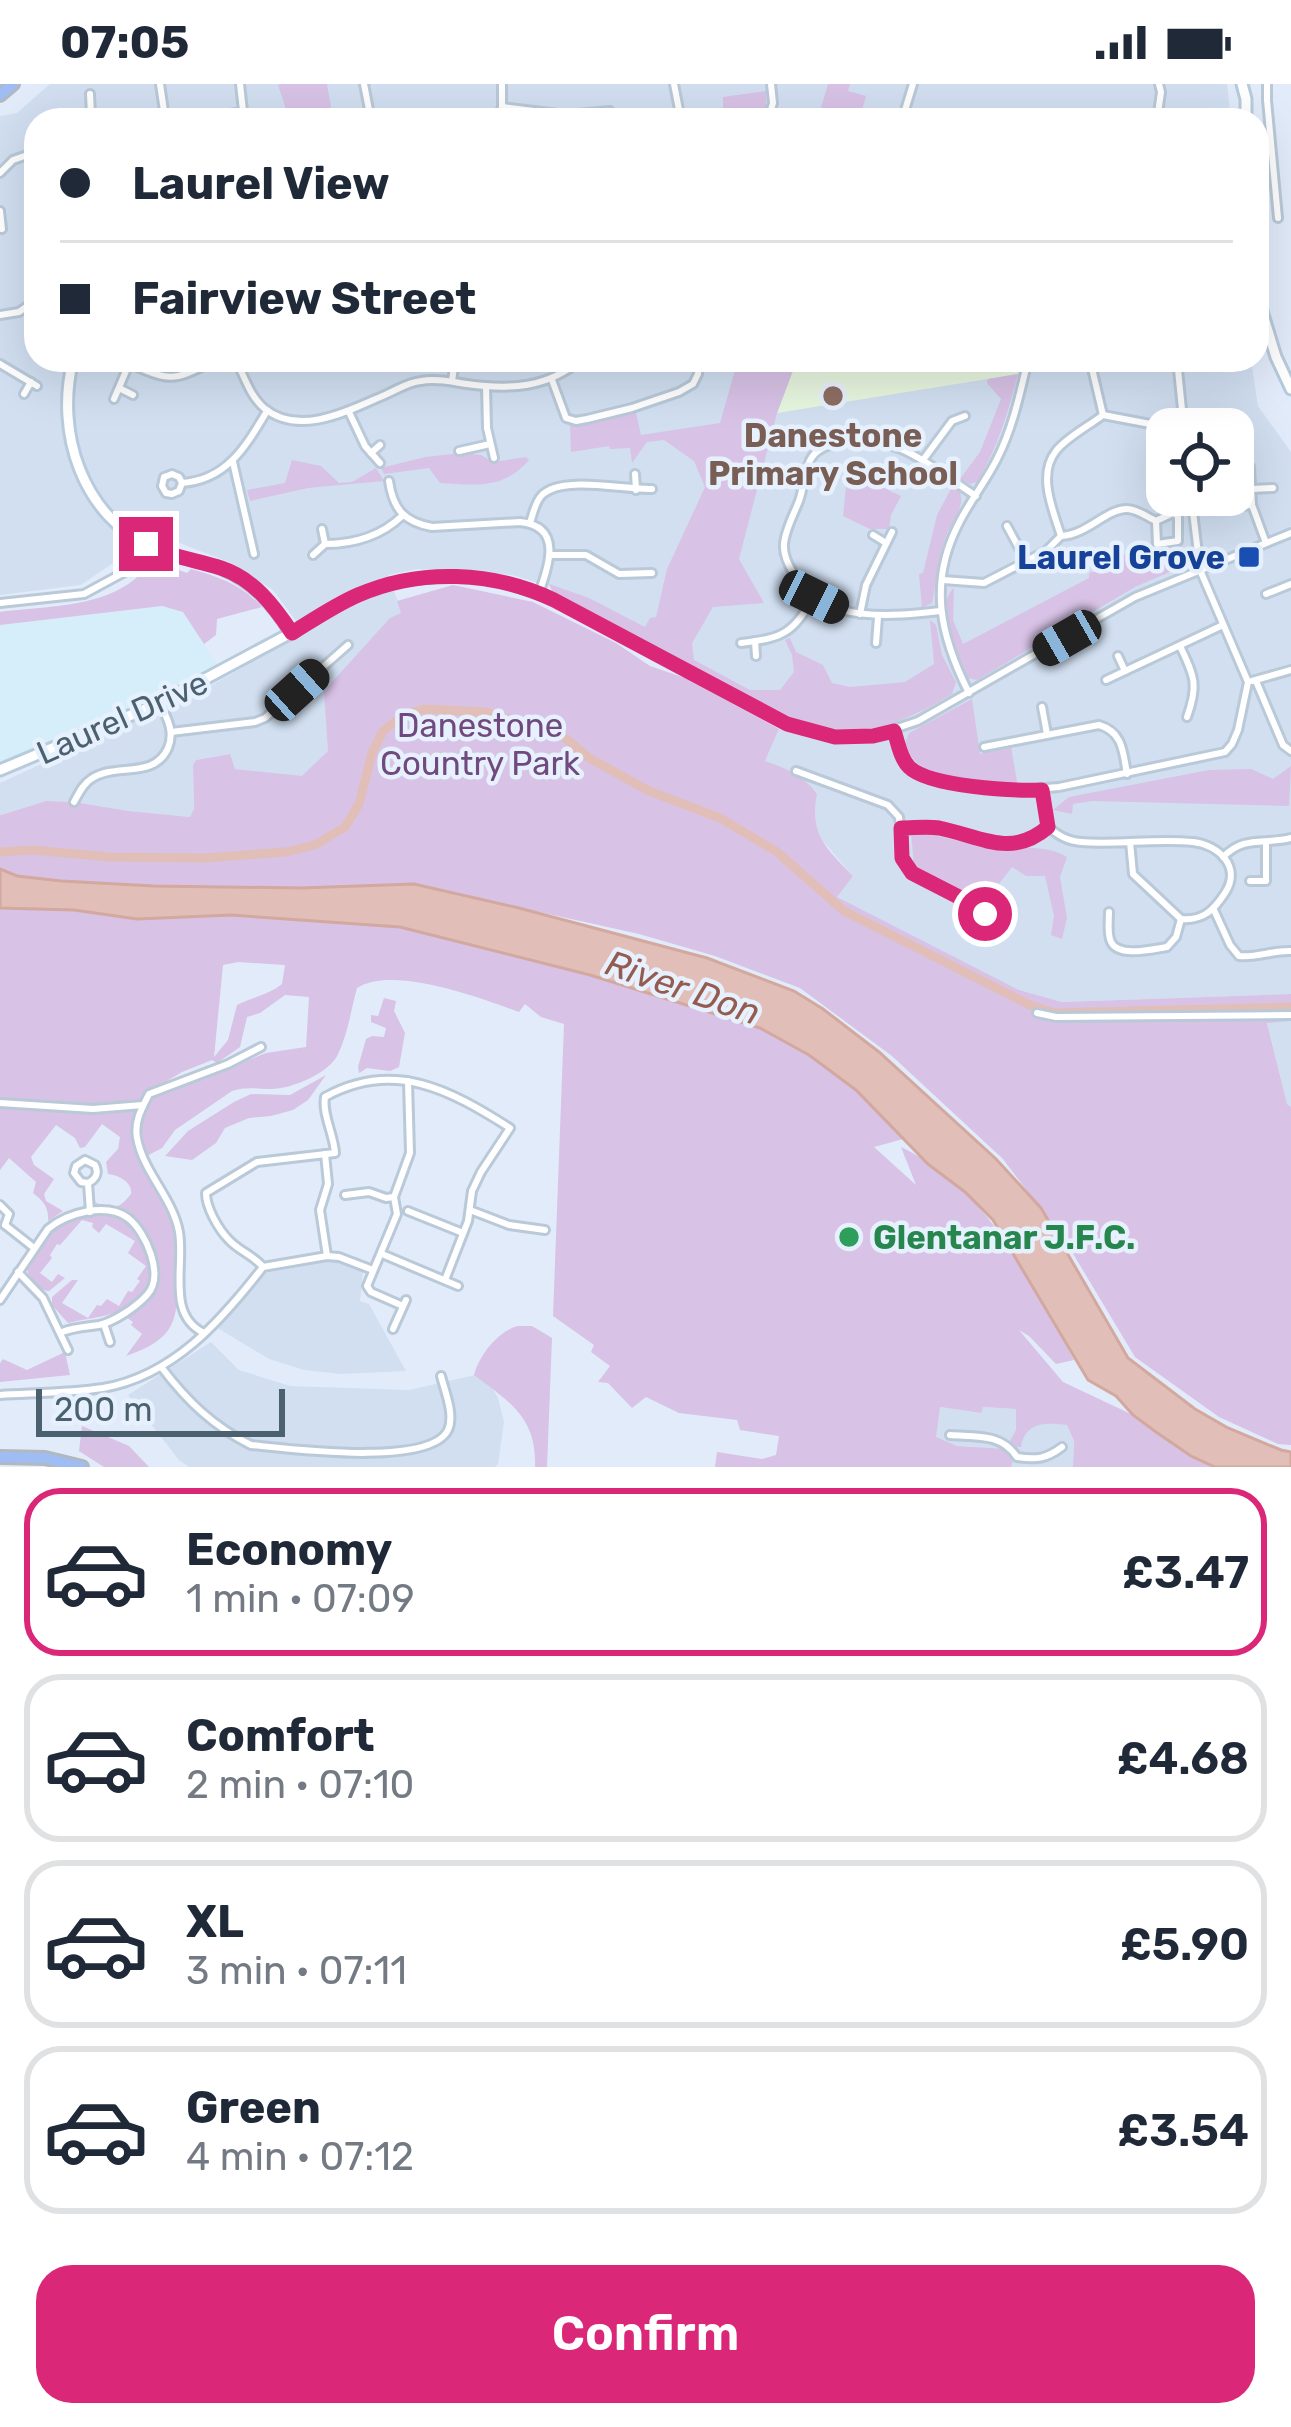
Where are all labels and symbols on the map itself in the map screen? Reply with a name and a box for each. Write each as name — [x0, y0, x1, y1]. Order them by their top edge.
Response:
marker: Danestone Primary School — [820, 383, 846, 409]
place label: Danestone Primary School — [708, 416, 958, 493]
route end — [119, 517, 173, 571]
place label: Laurel Grove — [1017, 538, 1225, 577]
marker: Laurel Grove — [1236, 544, 1262, 570]
car — [774, 565, 854, 629]
car — [1027, 604, 1107, 672]
car — [258, 653, 336, 727]
street label: Laurel Drive — [31, 662, 214, 772]
park label: Danestone Country Park — [380, 706, 580, 783]
route start — [958, 887, 1012, 941]
water label: River Don — [600, 941, 766, 1034]
place label: Glentanar J.F.C. — [873, 1218, 1135, 1257]
marker: Glentanar J.F.C. — [836, 1224, 862, 1250]
scale bar — [36, 1383, 285, 1436]

